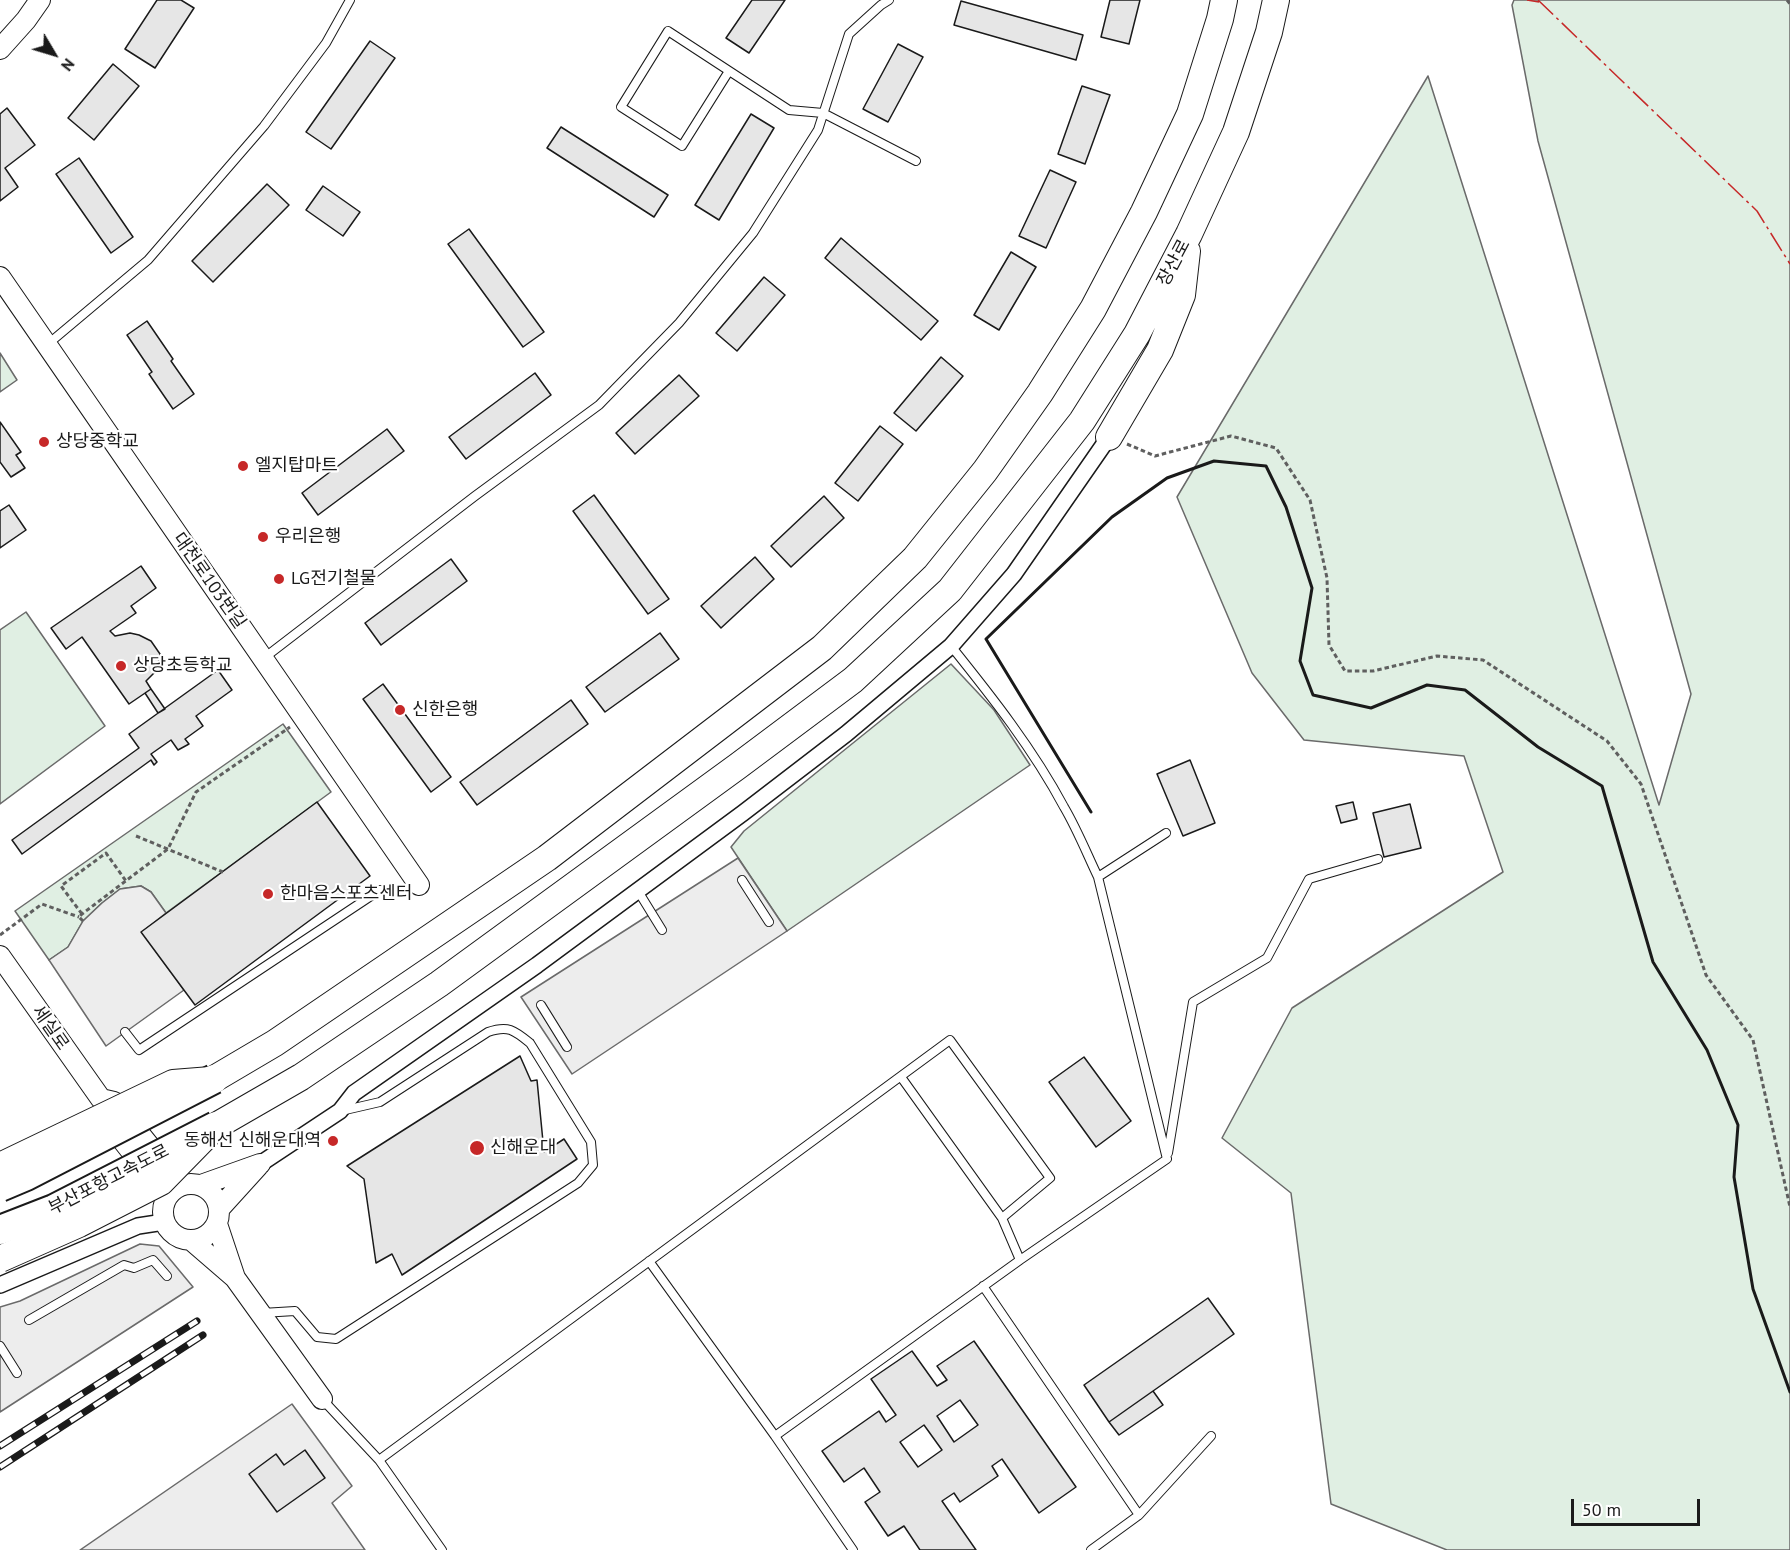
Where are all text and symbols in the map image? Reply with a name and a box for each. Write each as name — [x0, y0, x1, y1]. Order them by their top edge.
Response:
north arrow — [24, 24, 84, 84]
text: N — [57, 55, 79, 75]
street label: 장산로 — [1153, 236, 1195, 290]
place label: 상당중학교 — [56, 431, 139, 453]
marker: 상당중학교 — [37, 435, 51, 449]
place label: 엘지탑마트 — [255, 455, 338, 477]
marker: 엘지탑마트 — [236, 459, 250, 473]
place label: 우리은행 — [275, 526, 341, 548]
street label: 대천로103번길 — [168, 529, 250, 633]
marker: 우리은행 — [256, 530, 270, 544]
place label: LG전기철물 — [291, 568, 376, 590]
marker: LG전기철물 — [272, 572, 286, 586]
place label: 상당초등학교 — [133, 655, 232, 677]
marker: 상당초등학교 — [114, 659, 128, 673]
place label: 신한은행 — [412, 699, 478, 721]
marker: 신한은행 — [393, 703, 407, 717]
place label: 한마음스포츠센터 — [280, 883, 412, 905]
marker: 한마음스포츠센터 — [261, 887, 275, 901]
street label: 세실로 — [27, 1001, 73, 1055]
place label: 동해선 신해운대역 — [184, 1130, 321, 1152]
marker: 동해선 신해운대역 — [326, 1134, 340, 1148]
place label: 신해운대 — [490, 1137, 556, 1159]
marker: 신해운대 — [468, 1139, 486, 1157]
street label: 부산포항고속도로 — [45, 1140, 173, 1220]
scale bar — [1574, 1487, 1703, 1525]
text: 50 m — [1582, 1498, 1621, 1521]

